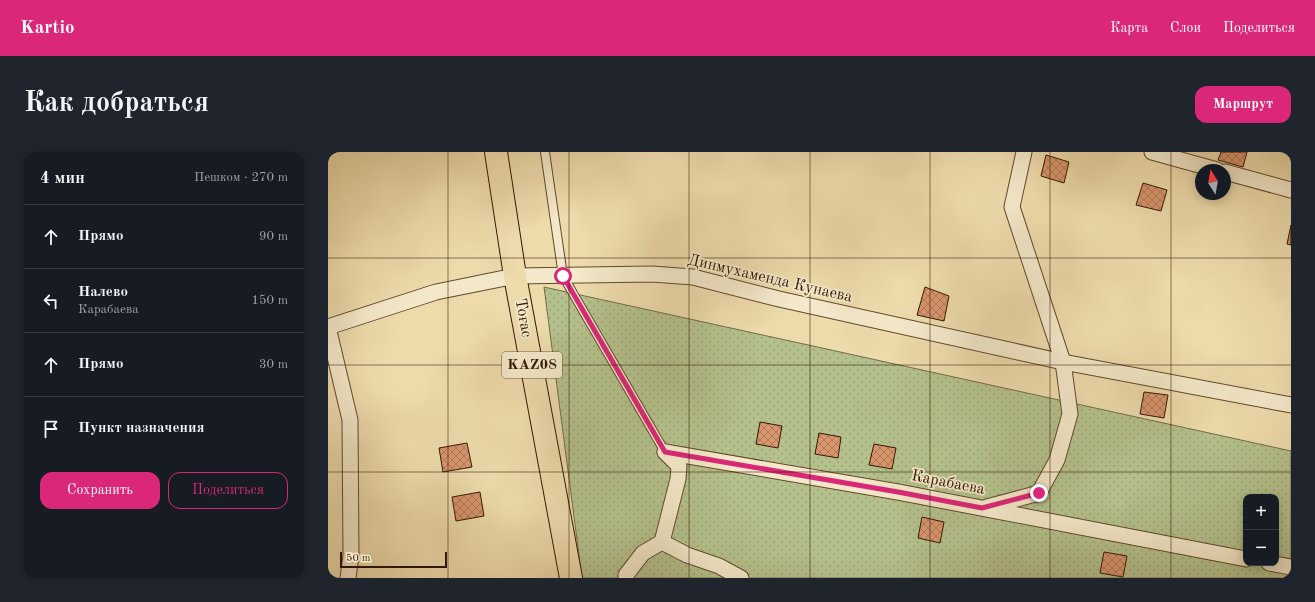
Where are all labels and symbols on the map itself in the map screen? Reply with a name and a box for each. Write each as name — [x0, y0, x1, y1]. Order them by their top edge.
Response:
north arrow — [1195, 164, 1231, 200]
street label: Динмухаменда Кунаева — [686, 252, 854, 306]
route start — [554, 267, 572, 285]
street label: Тоғас — [512, 297, 534, 339]
road number: KAZ08 — [502, 352, 562, 378]
street label: Карабаева — [910, 468, 986, 498]
route end — [1030, 484, 1048, 502]
scale bar — [340, 550, 447, 569]

